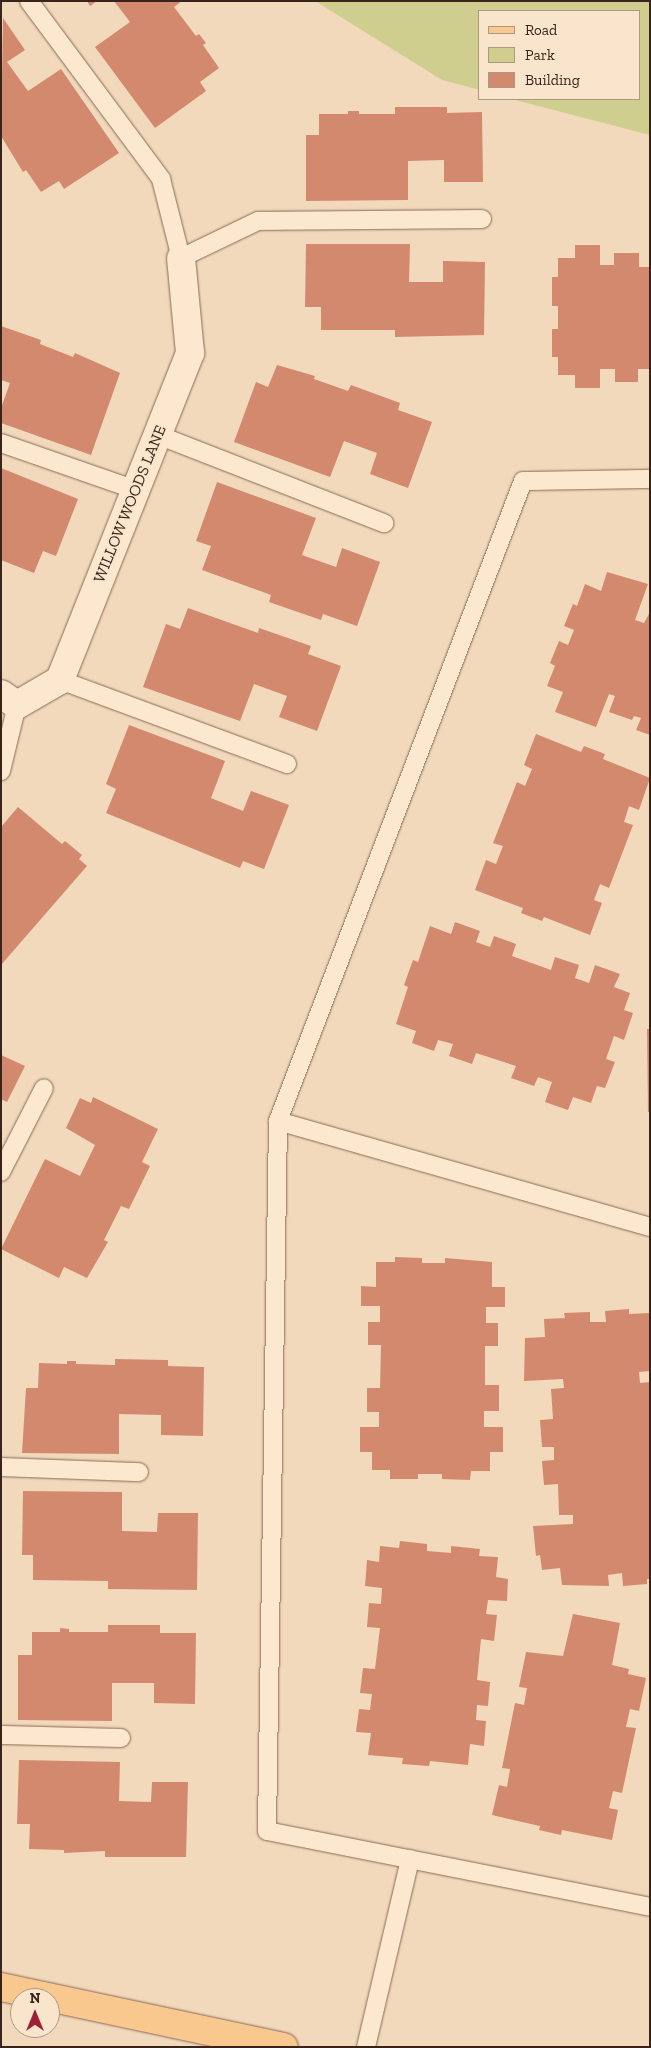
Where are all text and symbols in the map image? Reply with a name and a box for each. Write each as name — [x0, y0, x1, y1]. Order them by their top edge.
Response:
legend — [478, 10, 641, 100]
text: Road — [525, 21, 557, 39]
text: Park — [525, 46, 555, 64]
text: Building — [525, 71, 580, 89]
street label: WILLOW WOODS LANE — [89, 422, 171, 586]
north arrow — [10, 1988, 60, 2038]
text: N — [30, 1990, 40, 2007]

